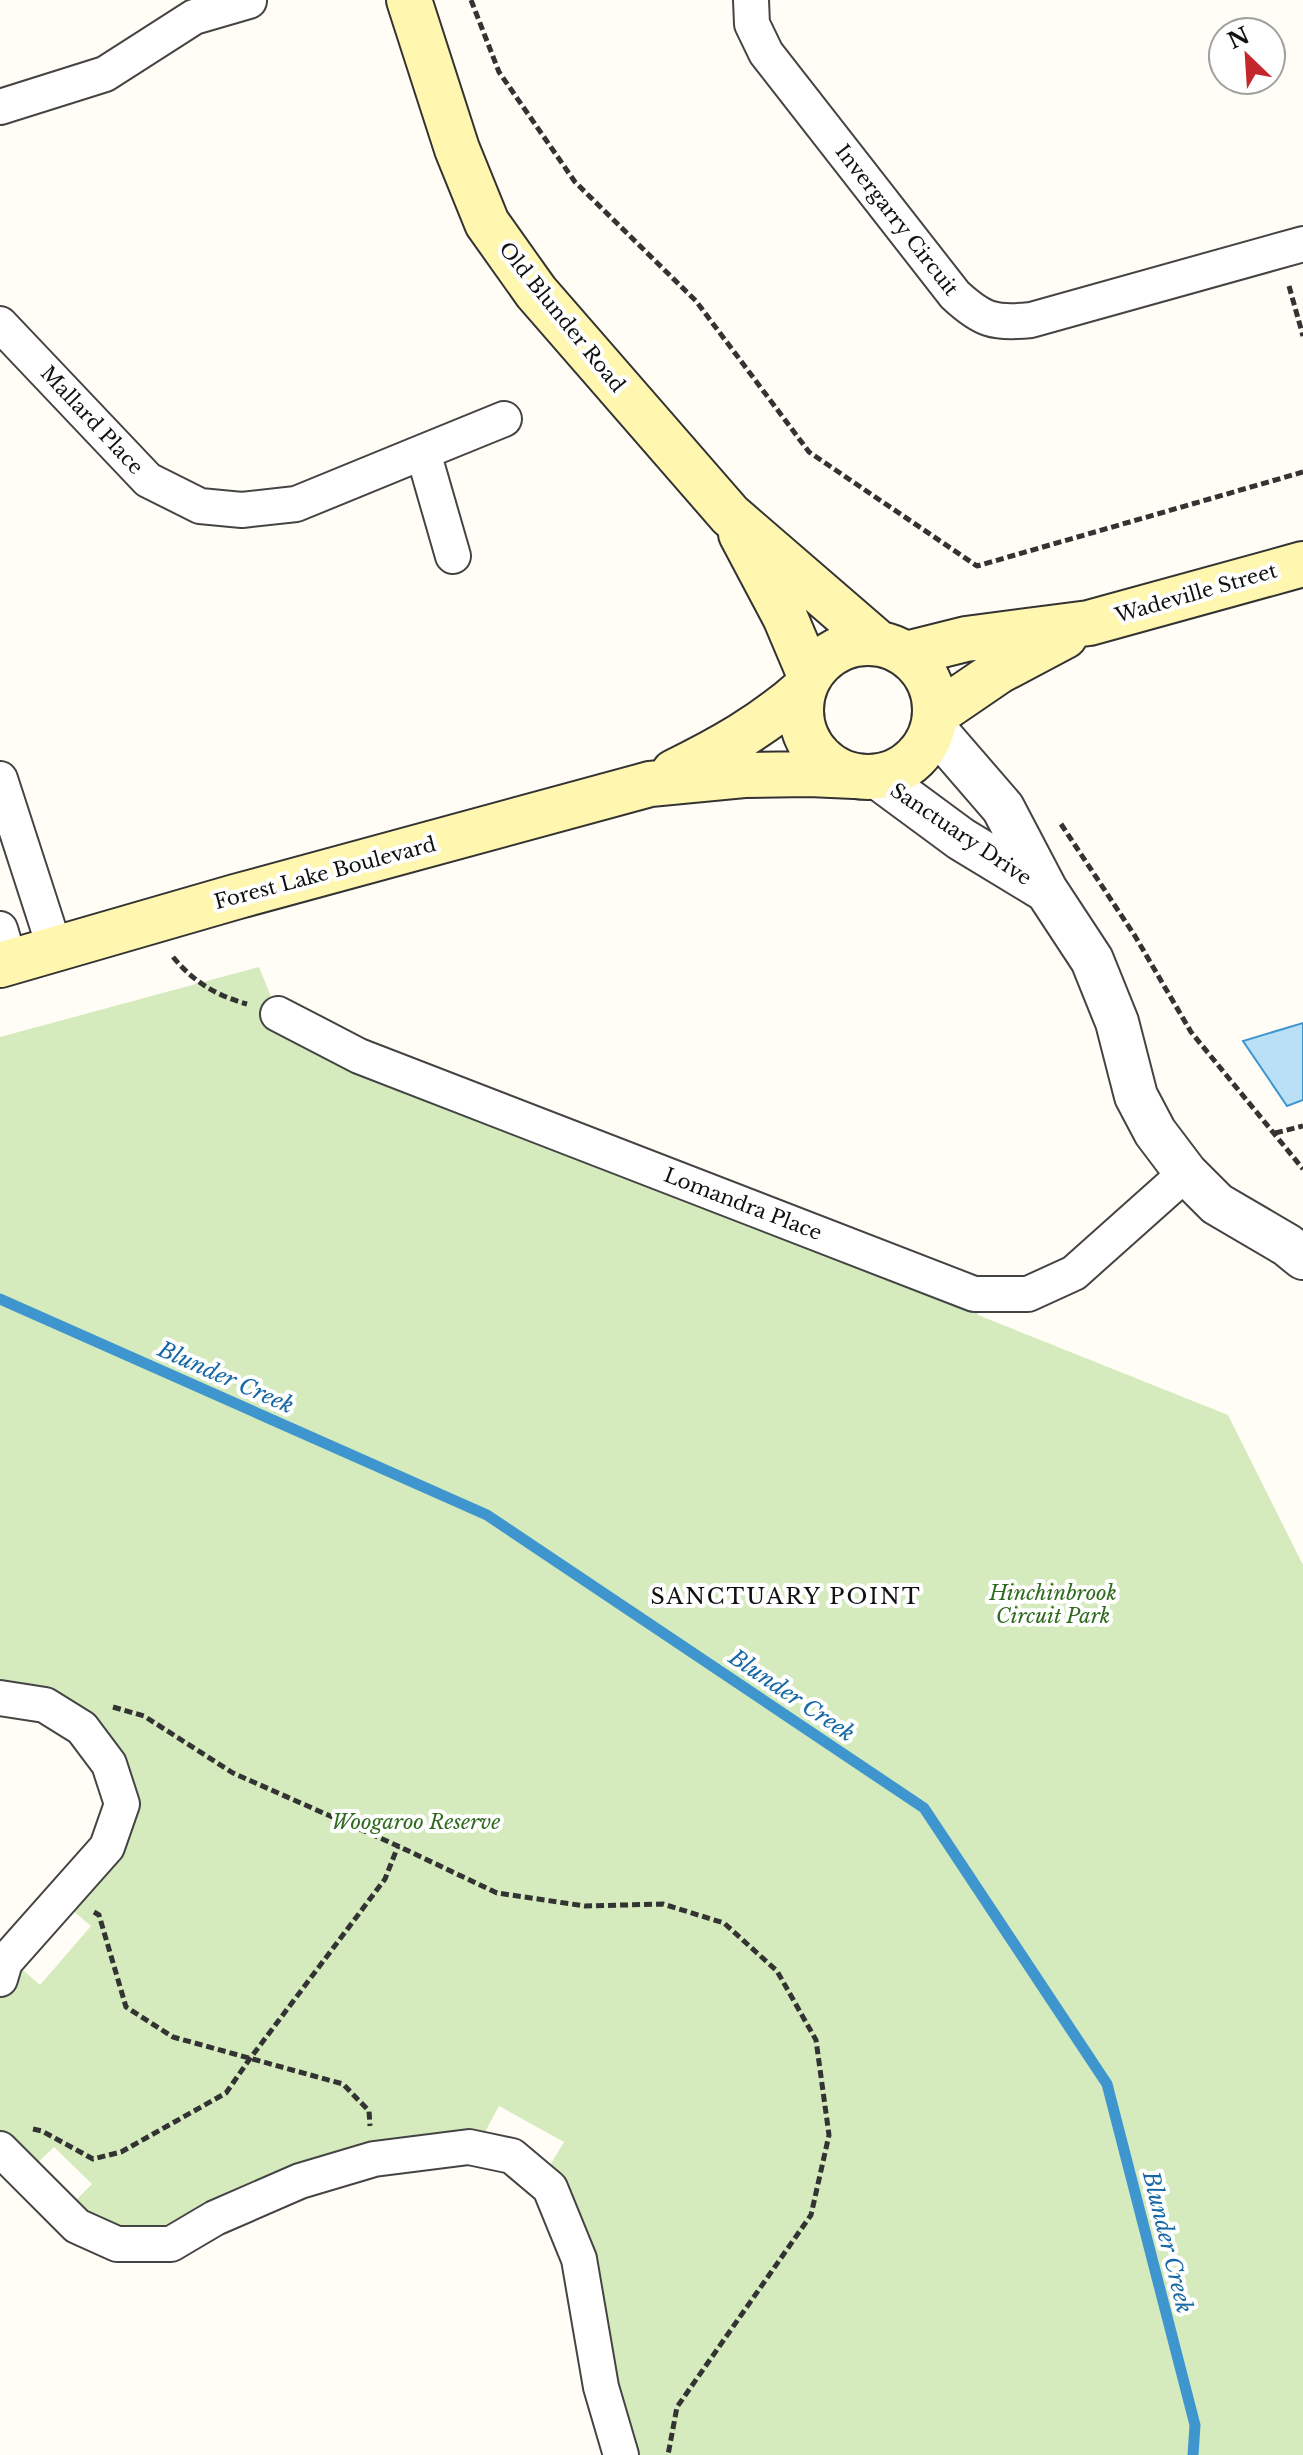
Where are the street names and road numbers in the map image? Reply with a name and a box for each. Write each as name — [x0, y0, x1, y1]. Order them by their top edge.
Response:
street label: Invergarry Circuit — [831, 140, 964, 301]
street label: Old Blunder Road — [494, 237, 630, 397]
street label: Mallard Place — [36, 361, 148, 479]
street label: Wadeville Street — [1112, 558, 1280, 628]
street label: Sanctuary Drive — [886, 778, 1036, 890]
street label: Forest Lake Boulevard — [211, 832, 439, 914]
street label: Lomandra Place — [661, 1163, 825, 1245]

